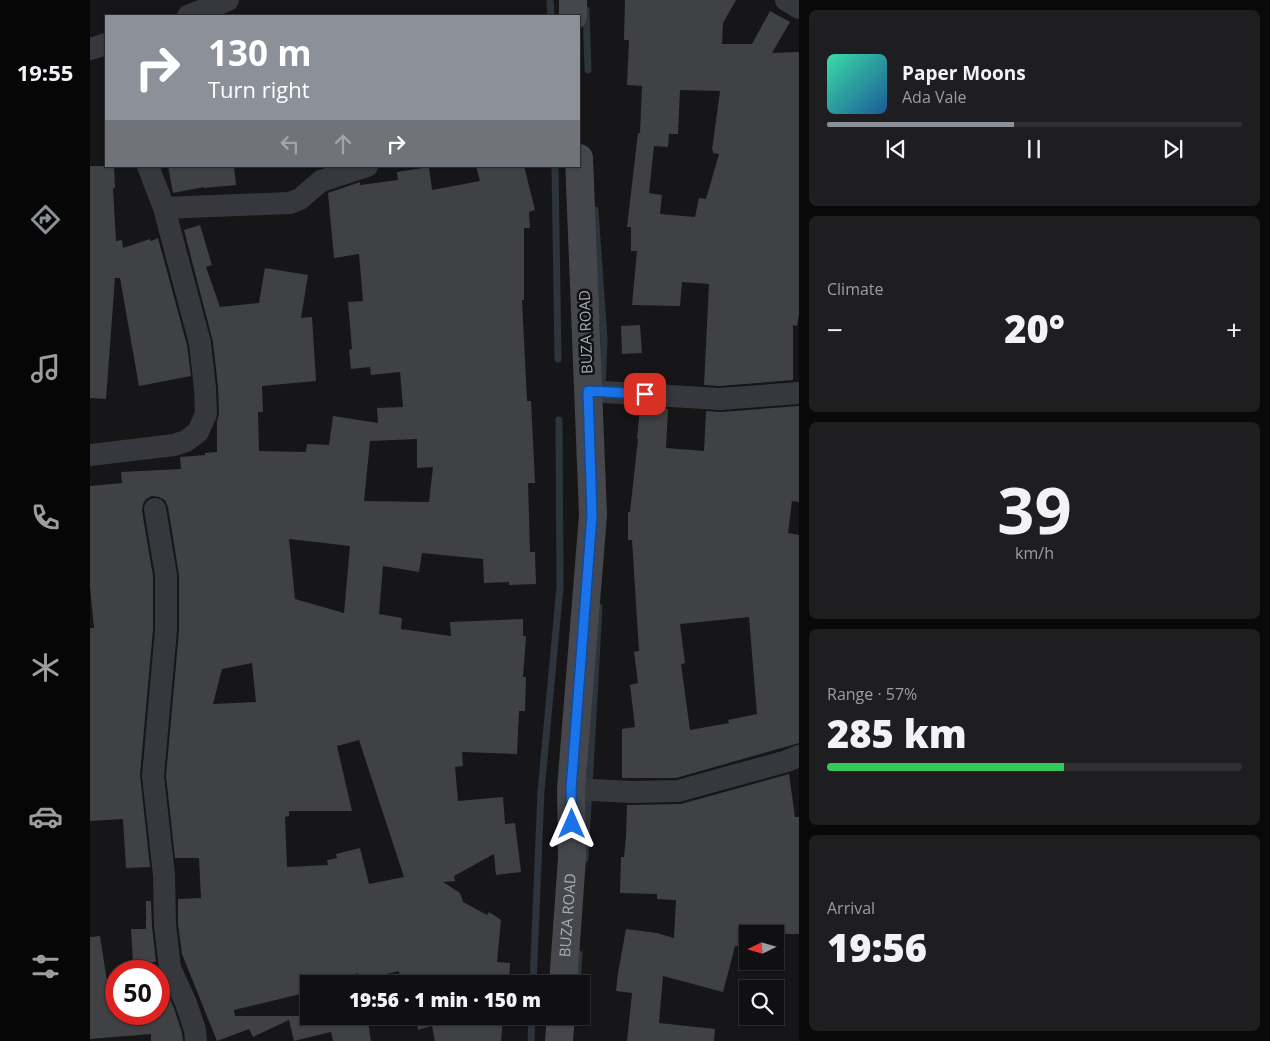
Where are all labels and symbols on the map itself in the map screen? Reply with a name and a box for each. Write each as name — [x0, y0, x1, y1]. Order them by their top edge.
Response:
street label: BUZA ROAD — [574, 290, 596, 374]
pin — [624, 373, 666, 415]
position arrow — [545, 797, 597, 849]
street label: BUZA ROAD — [554, 873, 580, 958]
north arrow — [739, 925, 784, 970]
speed limit sign: 50 — [105, 960, 170, 1025]

